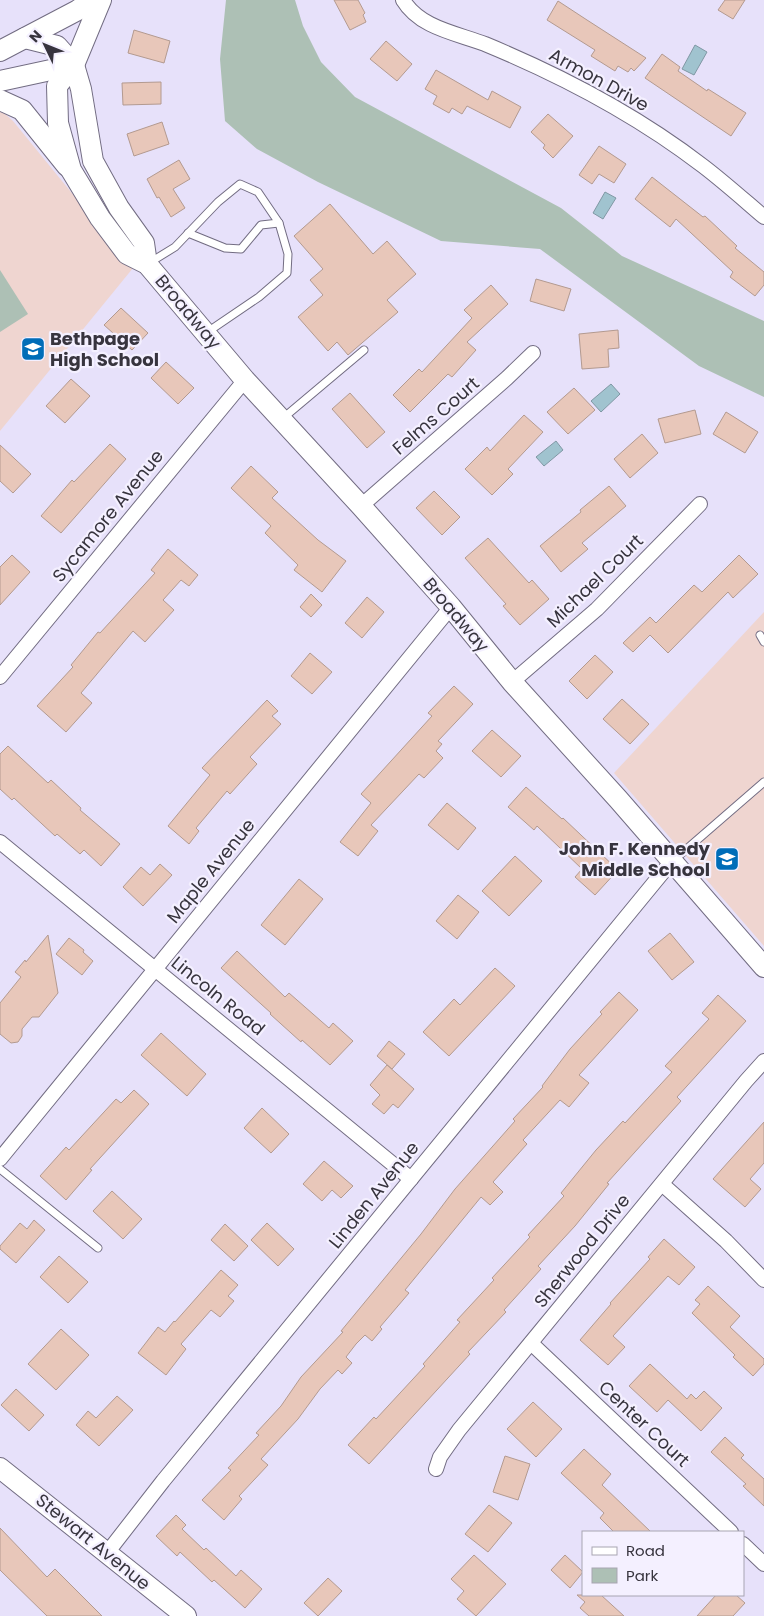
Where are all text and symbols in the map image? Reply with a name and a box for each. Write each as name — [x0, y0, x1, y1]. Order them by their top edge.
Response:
north arrow — [20, 20, 70, 70]
text: N — [25, 25, 46, 47]
street label: Armon Drive — [545, 42, 654, 117]
street label: Broadway — [150, 269, 227, 354]
place label: Bethpage High School — [50, 326, 159, 372]
school or university icon: Bethpage High School — [20, 336, 46, 362]
street label: Felms Court — [387, 371, 484, 460]
street label: Sycamore Avenue — [46, 444, 169, 587]
street label: Michael Court — [541, 528, 648, 633]
street label: Broadway — [418, 572, 495, 657]
street label: Maple Avenue — [161, 813, 261, 928]
place label: John F. Kennedy Middle School — [559, 836, 711, 882]
school or university icon: John F. Kennedy Middle School — [714, 846, 740, 872]
street label: Lincoln Road — [166, 950, 270, 1041]
street label: Linden Avenue — [323, 1136, 425, 1253]
street label: Sherwood Drive — [528, 1188, 635, 1313]
street label: Center Court — [593, 1375, 695, 1472]
street label: Stewart Avenue — [31, 1488, 156, 1596]
legend — [582, 1531, 744, 1596]
text: Road — [626, 1540, 665, 1561]
text: Park — [626, 1565, 658, 1586]

